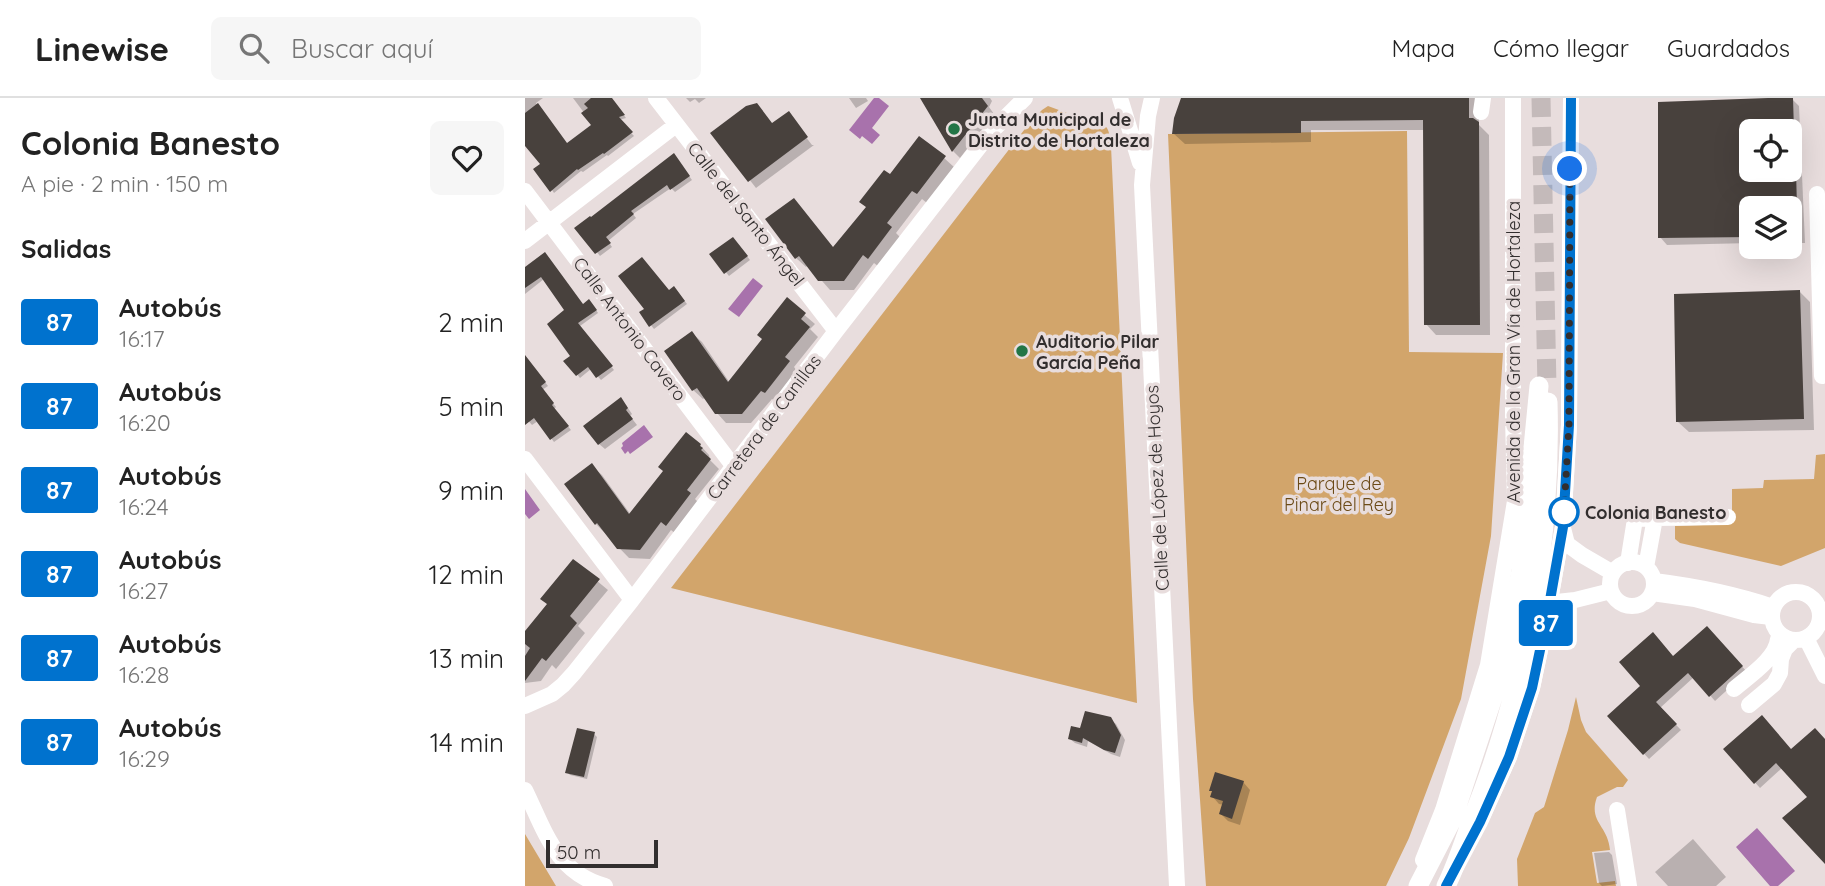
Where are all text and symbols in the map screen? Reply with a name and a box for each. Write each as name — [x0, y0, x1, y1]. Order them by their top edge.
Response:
search box — [211, 17, 701, 80]
text: Linewise — [35, 28, 169, 69]
icon: search — [235, 29, 273, 67]
text: Buscar aquí — [291, 32, 433, 65]
text: Mapa — [1392, 33, 1455, 63]
text: Cómo llegar — [1493, 33, 1629, 63]
text: Guardados — [1667, 33, 1790, 63]
place label: Junta Municipal de Distrito de Hortaleza — [968, 108, 1150, 152]
map controls — [1739, 119, 1802, 259]
button: locate — [1739, 119, 1802, 182]
button: heart — [430, 121, 504, 195]
marker: Junta Municipal de Distrito de Hortaleza — [946, 121, 962, 137]
text: Colonia Banesto — [21, 122, 280, 163]
street label: Calle del Santo Ángel — [683, 137, 809, 291]
your location — [1552, 151, 1587, 186]
text: A pie · 2 min · 150 m — [21, 169, 228, 198]
button: layers — [1739, 196, 1802, 259]
street label: Avenida de la Gran Vía de Hortaleza — [1502, 201, 1525, 503]
text: Salidas — [21, 232, 111, 265]
street label: Calle Antonio Cavero — [568, 252, 692, 406]
text: Autobús — [119, 291, 221, 324]
text: 2 min — [438, 306, 504, 339]
text: 87 — [46, 307, 73, 337]
text: 16:17 — [119, 324, 165, 353]
place label: Auditorio Pilar García Peña — [1036, 330, 1160, 374]
marker: Auditorio Pilar García Peña — [1014, 343, 1030, 359]
street label: Carretera de Canillas — [702, 350, 826, 504]
text: Autobús — [119, 375, 221, 408]
street label: Calle de López de Hoyos — [1140, 384, 1174, 592]
text: 5 min — [438, 390, 504, 423]
text: 87 — [46, 391, 73, 421]
text: 16:20 — [119, 408, 171, 437]
text: Autobús — [119, 459, 221, 492]
park label: Parque de Pinar del Rey — [1284, 472, 1394, 516]
text: 9 min — [438, 474, 504, 507]
text: 87 — [46, 475, 73, 505]
text: 16:24 — [119, 492, 169, 521]
marker: Colonia Banesto — [1549, 497, 1579, 527]
place label: Colonia Banesto — [1585, 501, 1726, 524]
text: Autobús — [119, 543, 221, 576]
text: 12 min — [429, 558, 504, 591]
text: 87 — [46, 559, 73, 589]
text: 16:27 — [119, 576, 168, 605]
line badge: 87 — [1515, 600, 1577, 646]
text: 87 — [1533, 608, 1559, 638]
text: Autobús — [119, 627, 221, 660]
text: 13 min — [429, 642, 504, 675]
text: 87 — [46, 643, 73, 673]
text: 16:28 — [119, 660, 169, 689]
text: Autobús — [119, 711, 221, 744]
text: 14 min — [430, 726, 504, 759]
text: 87 — [46, 727, 73, 757]
text: 16:29 — [119, 744, 170, 773]
scale bar — [546, 837, 658, 869]
text: 50 m — [557, 840, 601, 864]

